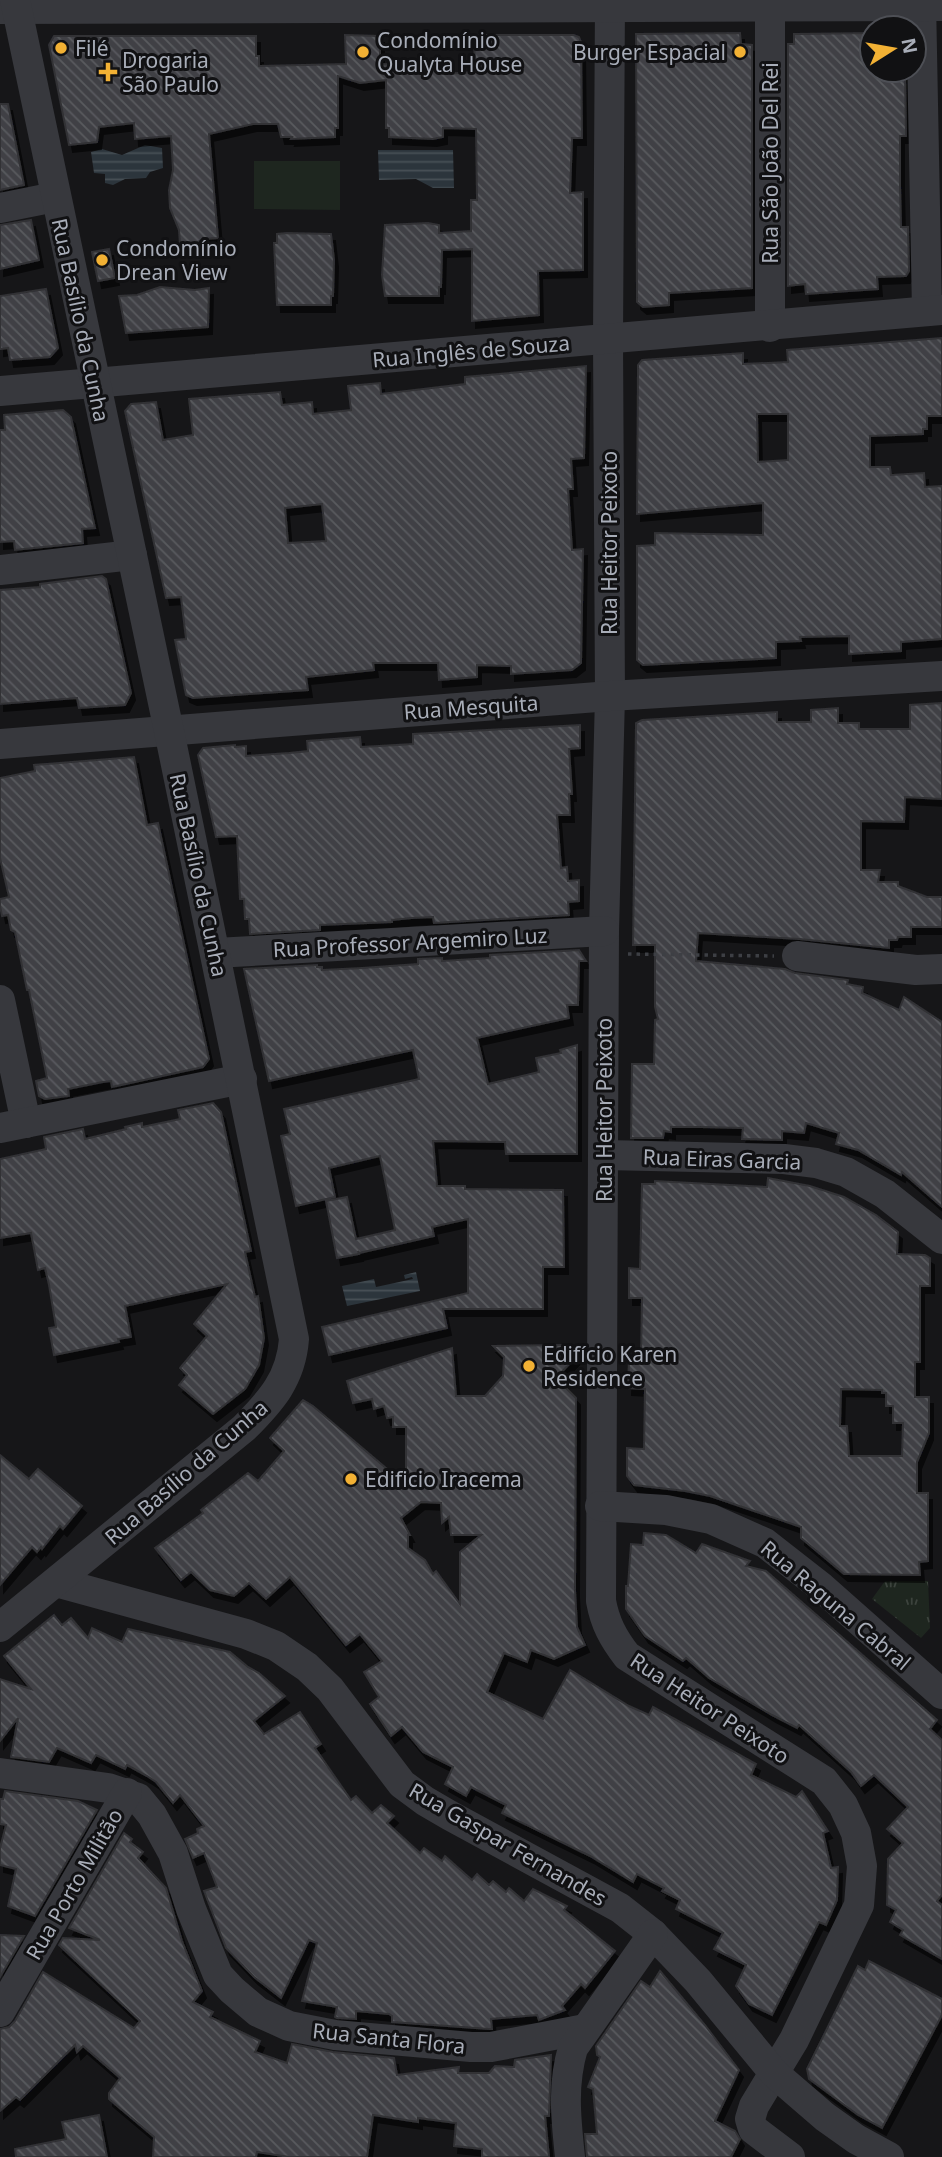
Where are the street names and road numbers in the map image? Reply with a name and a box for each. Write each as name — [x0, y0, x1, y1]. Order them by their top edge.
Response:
street label: Rua São João Del Rei — [756, 62, 784, 264]
street label: Rua Basílio da Cunha — [46, 216, 116, 424]
street label: Rua Inglês de Souza — [371, 328, 571, 374]
street label: Rua Heitor Peixoto — [595, 451, 623, 635]
street label: Rua Mesquita — [403, 688, 539, 726]
street label: Rua Basílio da Cunha — [164, 771, 234, 979]
street label: Rua Professor Argemiro Luz — [272, 921, 548, 963]
street label: Rua Heitor Peixoto — [590, 1018, 618, 1202]
street label: Rua Eiras Garcia — [642, 1142, 802, 1176]
street label: Rua Basílio da Cunha — [99, 1393, 273, 1551]
street label: Rua Raguna Cabral — [755, 1534, 917, 1676]
street label: Rua Heitor Peixoto — [625, 1646, 795, 1770]
street label: Rua Gaspar Fernandes — [404, 1776, 612, 1912]
street label: Rua Porto Militão — [19, 1803, 129, 1965]
street label: Rua Santa Flora — [311, 2016, 467, 2060]

